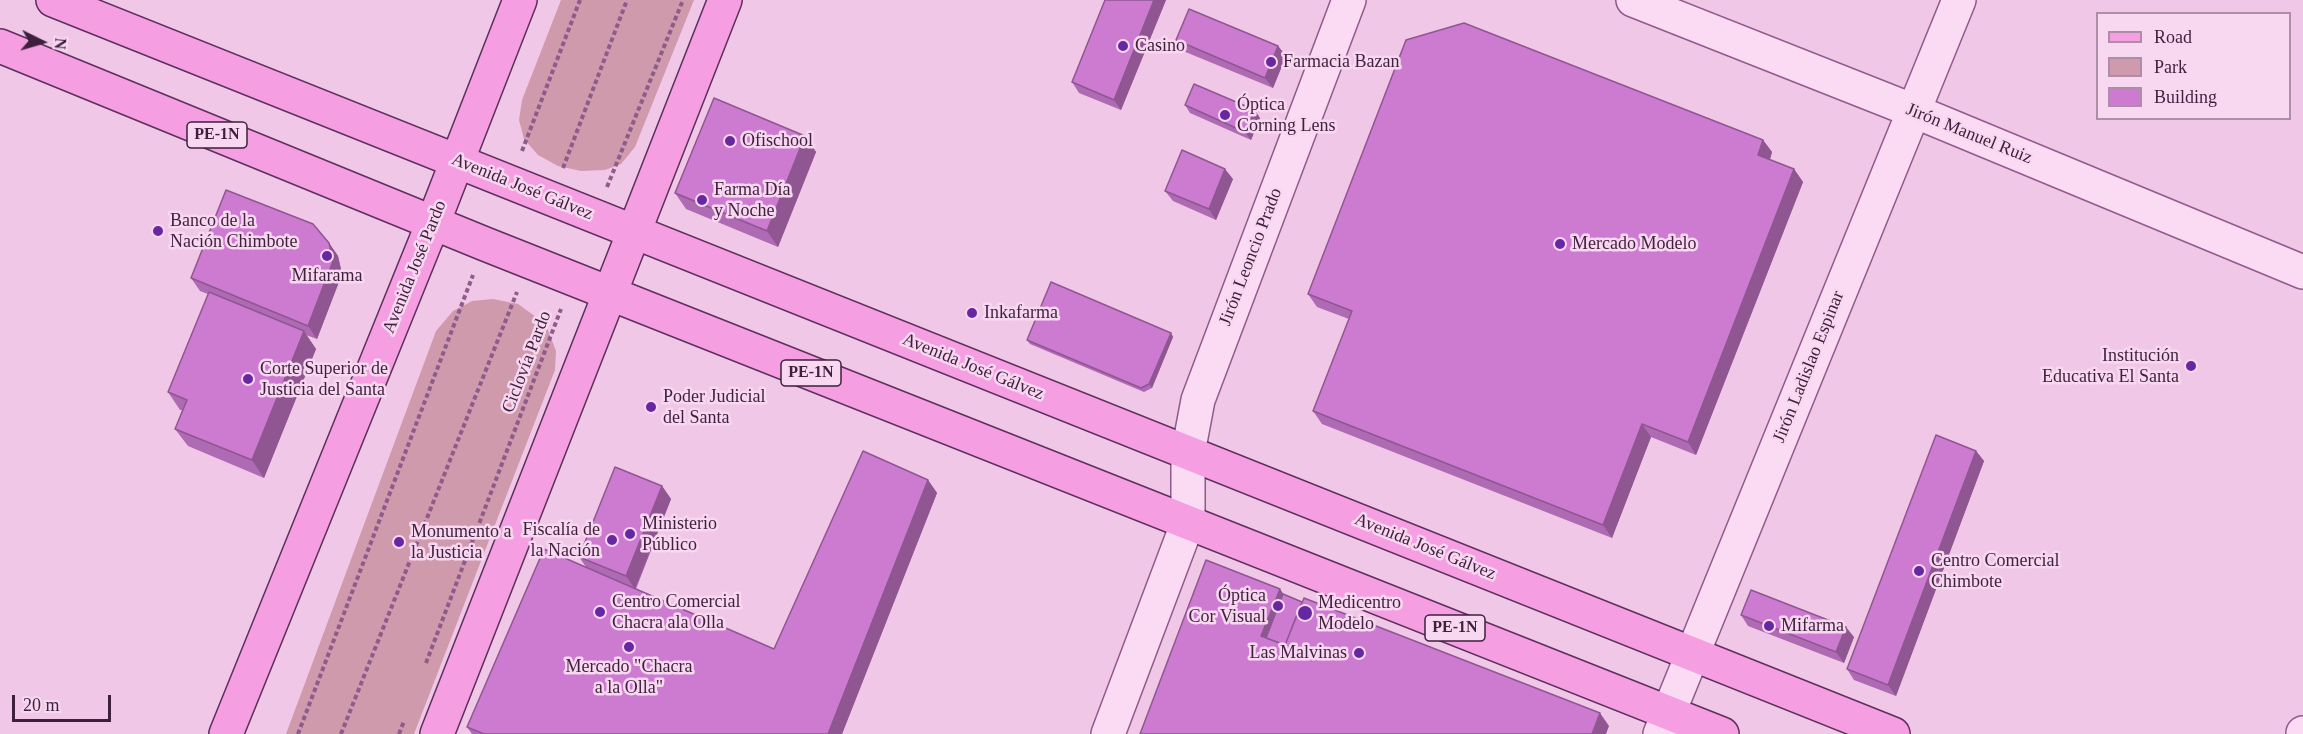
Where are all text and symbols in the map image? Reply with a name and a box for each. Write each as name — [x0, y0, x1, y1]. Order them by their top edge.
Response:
north arrow — [12, 12, 72, 72]
legend — [2096, 12, 2291, 120]
text: Road — [2154, 27, 2192, 47]
place label: Casino — [1135, 35, 1185, 57]
text: N — [51, 37, 69, 50]
marker: Casino — [1116, 39, 1130, 53]
place label: Farmacia Bazan — [1283, 51, 1399, 73]
marker: Farmacia Bazan — [1264, 55, 1278, 69]
text: Park — [2154, 57, 2187, 77]
text: Building — [2154, 87, 2217, 107]
place label: Óptica Corning Lens — [1237, 94, 1335, 136]
street label: Jirón Manuel Ruiz — [1903, 99, 2035, 169]
marker: Óptica Corning Lens — [1218, 108, 1232, 122]
road number: PE-1N — [187, 122, 247, 148]
place label: Ofischool — [742, 130, 813, 152]
marker: Ofischool — [723, 134, 737, 148]
street label: Avenida José Gálvez — [448, 149, 596, 225]
place label: Farma Día y Noche — [714, 179, 790, 222]
street label: Jirón Leoncio Prado — [1215, 185, 1287, 329]
marker: Farma Día y Noche — [695, 193, 709, 207]
street label: Avenida José Pardo — [378, 197, 452, 337]
place label: Banco de la Nación Chimbote — [170, 210, 297, 252]
marker: Banco de la Nación Chimbote — [151, 224, 165, 238]
place label: Mercado Modelo — [1572, 233, 1696, 255]
marker: Mercado Modelo — [1553, 237, 1567, 251]
marker: Mifarama — [320, 249, 334, 263]
place label: Mifarama — [292, 265, 362, 287]
street label: Jirón Ladislao Espinar — [1769, 288, 1849, 446]
place label: Inkafarma — [984, 302, 1058, 324]
marker: Inkafarma — [965, 306, 979, 320]
street label: Ciclovía Pardo — [498, 308, 556, 416]
street label: Avenida José Gálvez — [899, 329, 1047, 405]
place label: Institución Educativa El Santa — [2042, 345, 2179, 388]
place label: Corte Superior de Justicia del Santa — [260, 358, 388, 400]
marker: Institución Educativa El Santa — [2184, 359, 2198, 373]
road number: PE-1N — [781, 360, 841, 386]
marker: Corte Superior de Justicia del Santa — [241, 372, 255, 386]
place label: Poder Judicial del Santa — [663, 386, 765, 428]
marker: Poder Judicial del Santa — [644, 400, 658, 414]
street label: Avenida José Gálvez — [1351, 509, 1499, 585]
place label: Ministerio Público — [642, 513, 717, 556]
place label: Fiscalía de la Nación — [523, 519, 600, 562]
place label: Monumento a la Justicia — [411, 521, 511, 564]
marker: Ministerio Público — [623, 527, 637, 541]
marker: Fiscalía de la Nación — [605, 533, 619, 547]
marker: Monumento a la Justicia — [392, 535, 406, 549]
place label: Centro Comercial Chimbote — [1931, 550, 2059, 592]
marker: Centro Comercial Chimbote — [1912, 564, 1926, 578]
place label: Óptica Cor Visual — [1189, 585, 1266, 628]
place label: Centro Comercial Chacra ala Olla — [612, 591, 740, 634]
place label: Medicentro Modelo — [1318, 592, 1401, 634]
marker: Óptica Cor Visual — [1271, 599, 1285, 613]
marker: Medicentro Modelo — [1296, 604, 1314, 622]
marker: Centro Comercial Chacra ala Olla — [593, 605, 607, 619]
road number: PE-1N — [1425, 615, 1485, 641]
place label: Mifarma — [1781, 615, 1844, 637]
marker: Mifarma — [1762, 619, 1776, 633]
marker: Mercado "Chacra a la Olla" — [622, 640, 636, 654]
place label: Las Malvinas — [1250, 642, 1347, 664]
marker: Las Malvinas — [1352, 646, 1366, 660]
place label: Mercado "Chacra a la Olla" — [566, 656, 692, 698]
scale bar — [15, 683, 114, 721]
text: 20 m — [23, 695, 60, 715]

